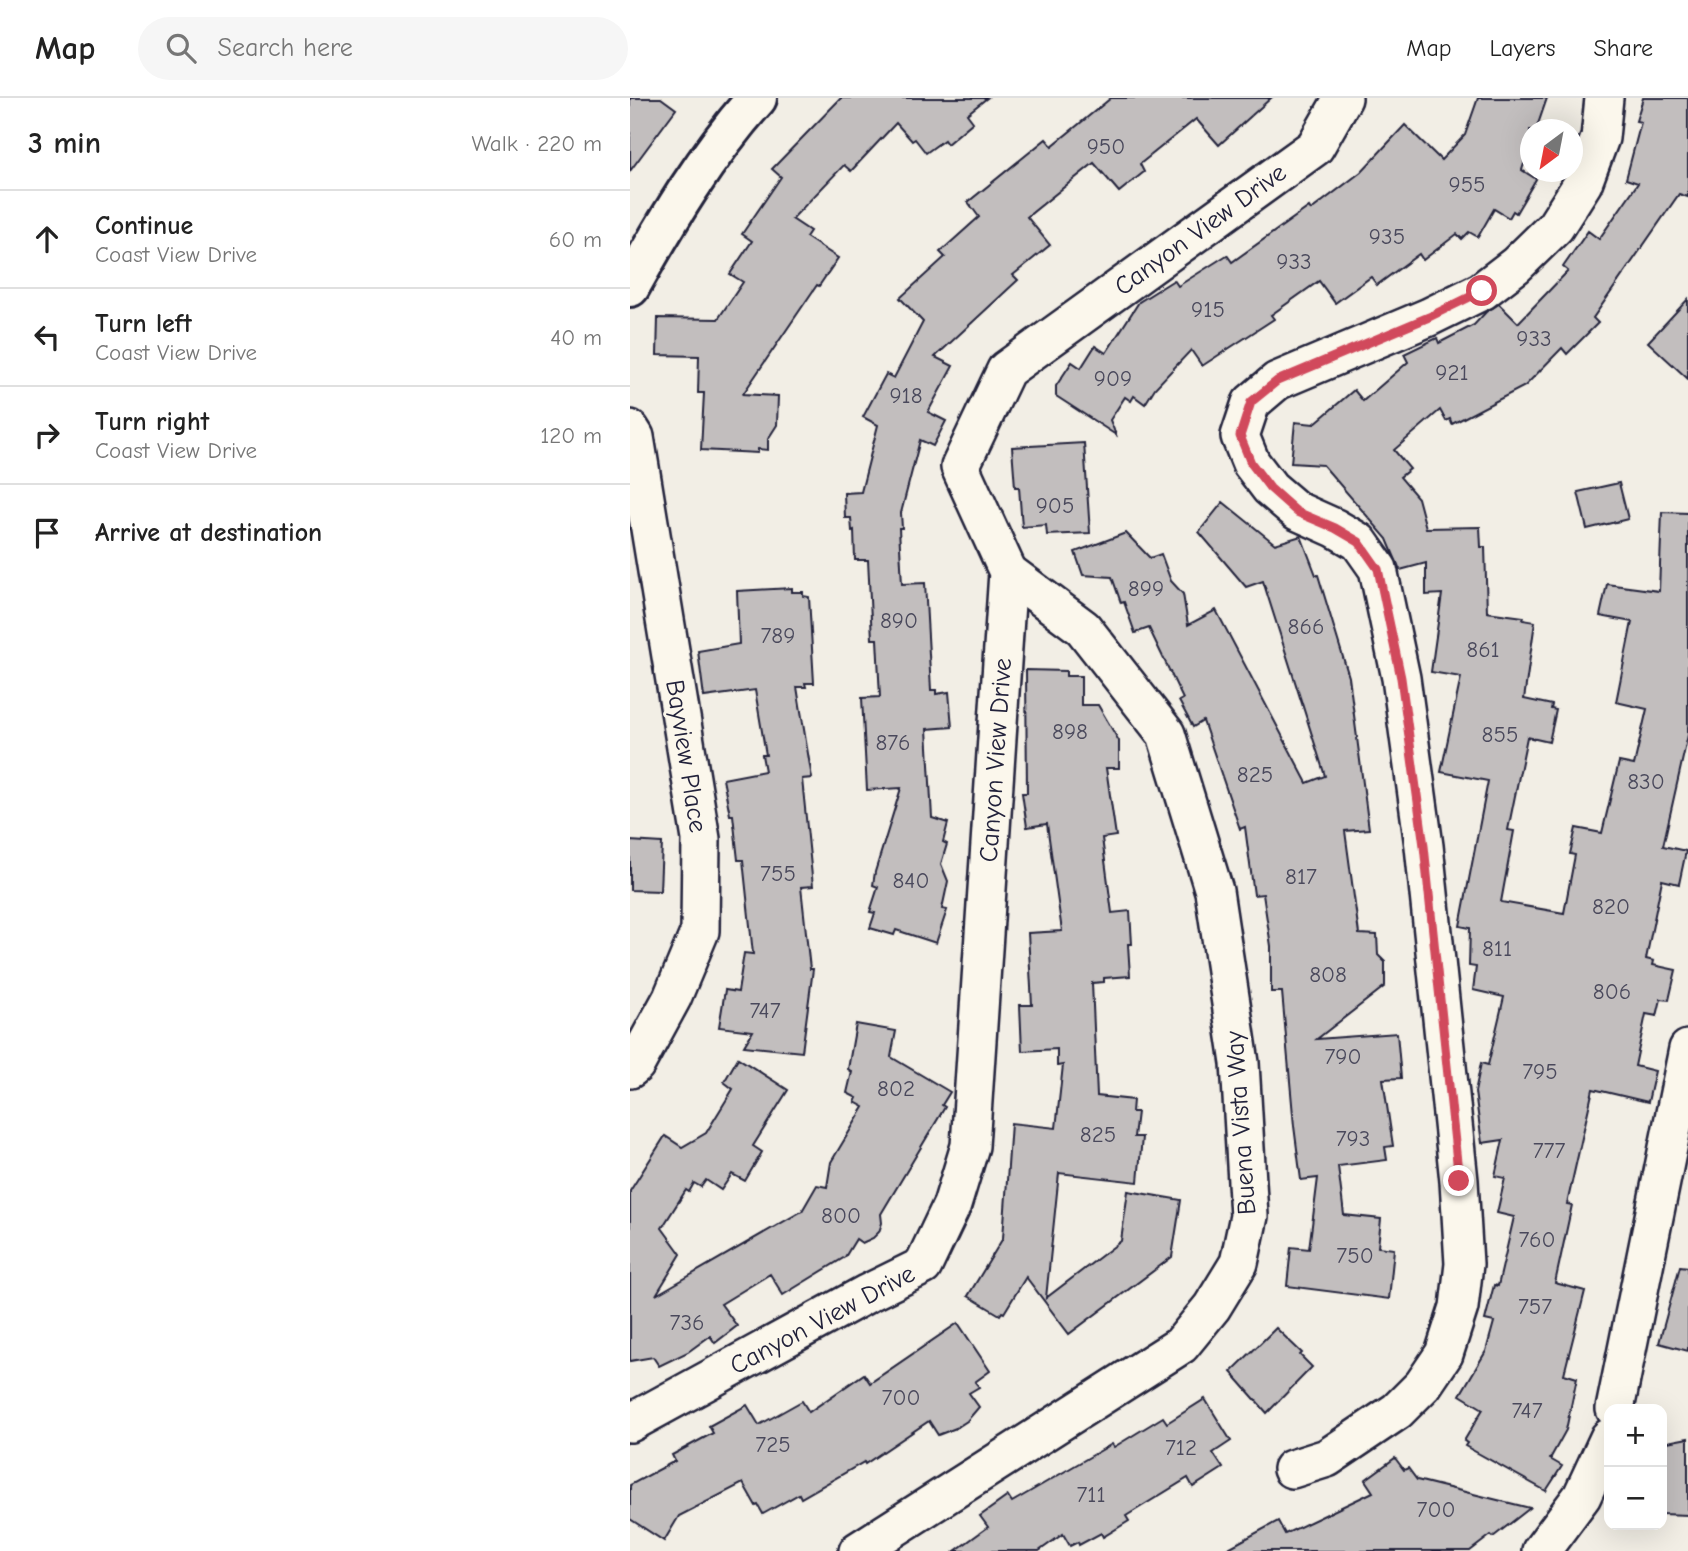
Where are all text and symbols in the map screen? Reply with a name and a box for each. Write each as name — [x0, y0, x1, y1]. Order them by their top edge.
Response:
search box — [138, 17, 628, 80]
text: Map — [35, 29, 96, 67]
icon: search — [162, 29, 200, 67]
text: Search here — [218, 33, 353, 63]
text: Map — [1406, 34, 1452, 62]
text: Layers — [1490, 34, 1555, 62]
text: Share — [1593, 34, 1653, 62]
north arrow — [1520, 119, 1583, 182]
text: 3 min — [28, 126, 101, 161]
text: Walk · 220 m — [471, 130, 602, 157]
house number: 950 — [1087, 133, 1125, 160]
street label: Canyon View Drive — [1109, 157, 1292, 302]
house number: 955 — [1448, 171, 1486, 198]
text: Continue — [95, 211, 193, 241]
icon: ahead — [28, 220, 66, 258]
house number: 935 — [1369, 223, 1405, 250]
text: 60 m — [549, 226, 602, 253]
text: Coast View Drive — [95, 241, 257, 268]
house number: 933 — [1276, 248, 1312, 275]
route start — [1466, 275, 1497, 306]
house number: 915 — [1191, 296, 1225, 323]
text: Turn left — [95, 309, 192, 339]
icon: left — [28, 318, 66, 356]
text: 40 m — [550, 324, 602, 351]
house number: 933 — [1516, 325, 1552, 352]
text: Coast View Drive — [95, 339, 257, 366]
house number: 921 — [1435, 359, 1469, 386]
house number: 909 — [1094, 365, 1132, 392]
house number: 918 — [889, 382, 923, 409]
text: Turn right — [95, 407, 209, 437]
icon: right — [28, 416, 66, 454]
text: 120 m — [540, 422, 602, 449]
text: Coast View Drive — [95, 437, 257, 464]
house number: 905 — [1036, 492, 1074, 519]
icon: arrive — [28, 514, 66, 552]
text: Arrive at destination — [95, 518, 322, 548]
house number: 899 — [1128, 575, 1164, 602]
house number: 890 — [880, 607, 918, 634]
house number: 866 — [1288, 613, 1324, 640]
house number: 789 — [761, 622, 795, 649]
house number: 861 — [1466, 636, 1500, 663]
street label: Canyon View Drive — [974, 657, 1018, 863]
street label: Bayview Place — [659, 678, 713, 835]
house number: 898 — [1052, 718, 1088, 745]
house number: 855 — [1482, 721, 1518, 748]
house number: 876 — [875, 729, 911, 756]
house number: 825 — [1237, 761, 1273, 788]
house number: 830 — [1627, 768, 1665, 795]
house number: 755 — [760, 860, 796, 887]
house number: 817 — [1285, 863, 1317, 890]
house number: 840 — [893, 867, 929, 894]
house number: 820 — [1592, 893, 1630, 920]
house number: 811 — [1482, 935, 1512, 962]
house number: 808 — [1309, 961, 1347, 988]
house number: 806 — [1593, 978, 1631, 1005]
house number: 747 — [749, 997, 781, 1024]
street label: Buena Vista Way — [1220, 1030, 1262, 1216]
house number: 790 — [1324, 1043, 1362, 1070]
house number: 795 — [1522, 1058, 1558, 1085]
house number: 802 — [877, 1075, 915, 1102]
house number: 825 — [1080, 1121, 1116, 1148]
house number: 793 — [1336, 1125, 1370, 1152]
house number: 777 — [1533, 1137, 1565, 1164]
route end — [1443, 1165, 1474, 1196]
house number: 800 — [821, 1202, 861, 1229]
house number: 760 — [1518, 1226, 1556, 1253]
house number: 750 — [1336, 1242, 1374, 1269]
street label: Canyon View Drive — [725, 1259, 920, 1381]
house number: 757 — [1518, 1293, 1552, 1320]
house number: 736 — [670, 1309, 704, 1336]
house number: 700 — [882, 1384, 920, 1411]
house number: 747 — [1511, 1397, 1543, 1424]
map controls — [1604, 1404, 1667, 1530]
button: + — [1604, 1404, 1667, 1467]
house number: 725 — [755, 1431, 791, 1458]
house number: 712 — [1165, 1434, 1197, 1461]
button: − — [1604, 1467, 1667, 1530]
house number: 711 — [1076, 1481, 1106, 1508]
house number: 700 — [1417, 1496, 1455, 1523]

